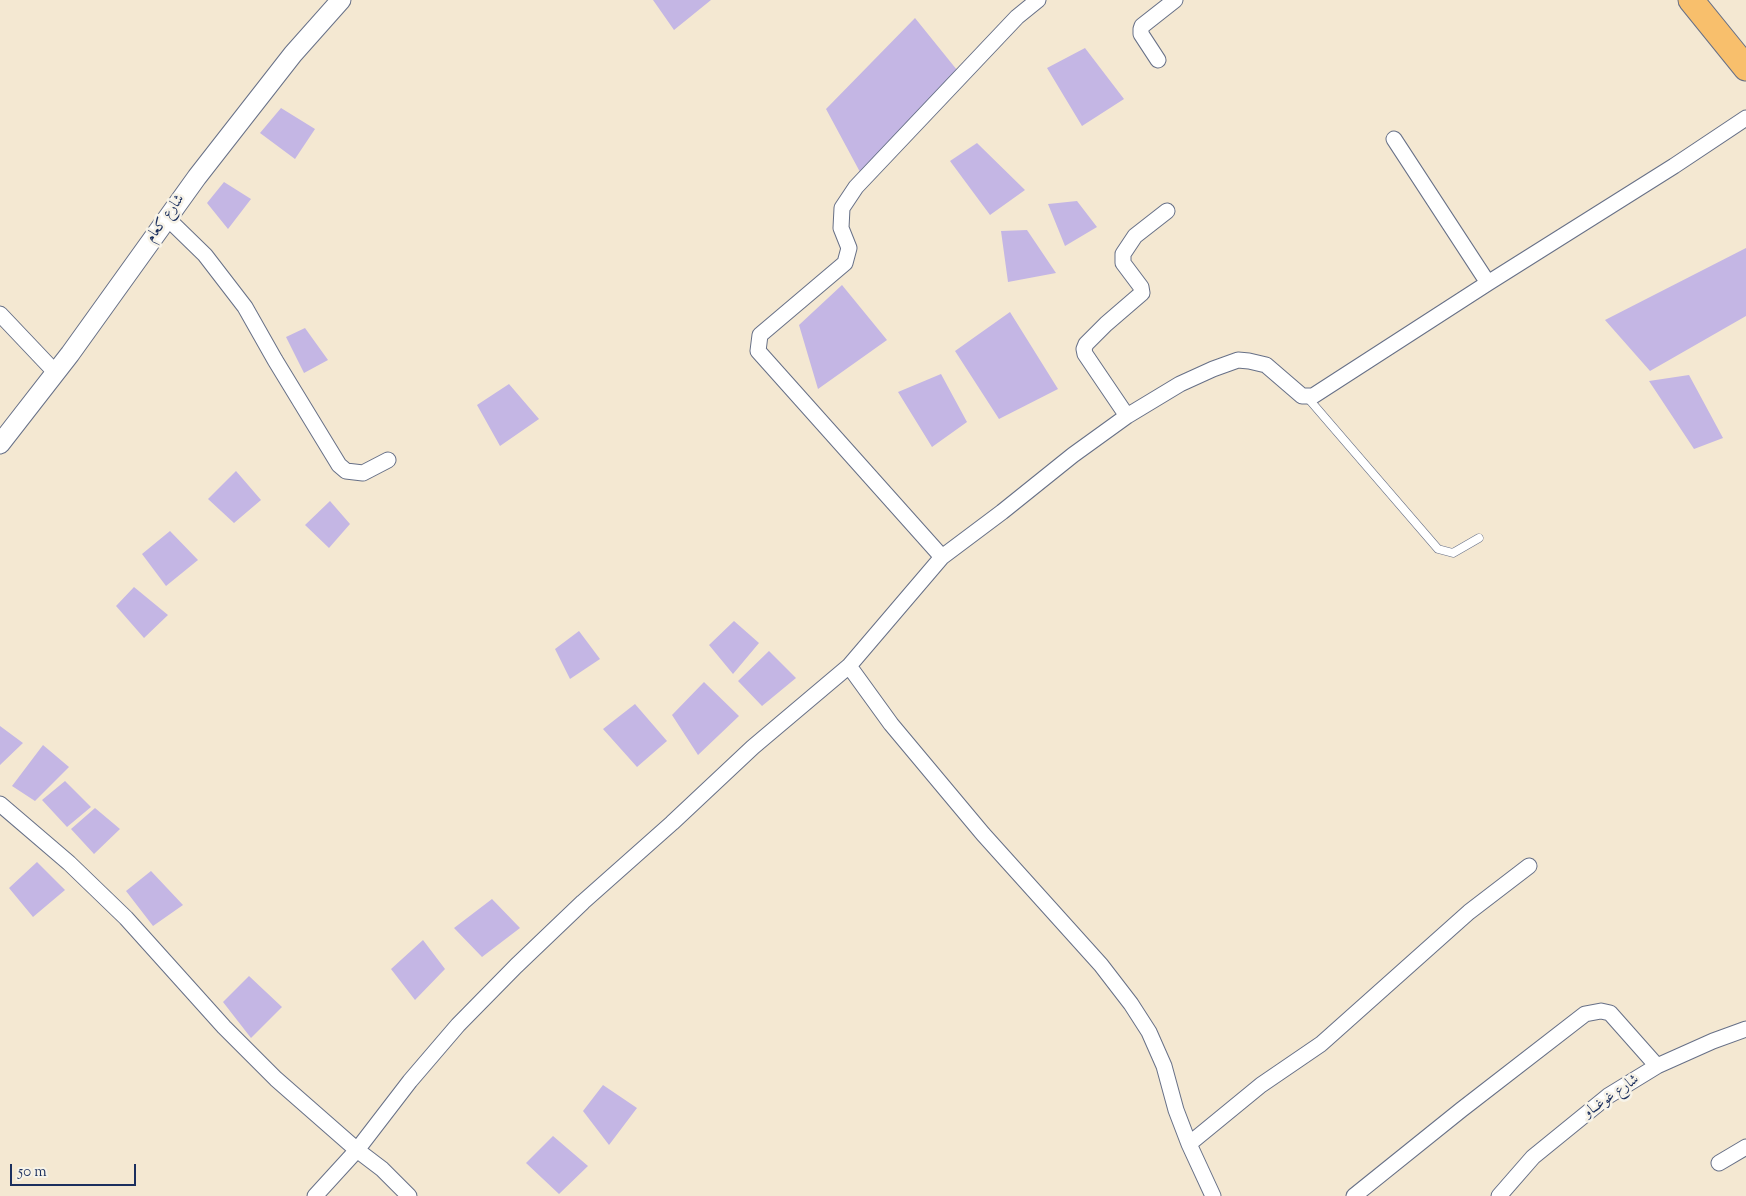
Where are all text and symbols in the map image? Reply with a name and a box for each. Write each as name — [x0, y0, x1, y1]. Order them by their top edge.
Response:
street label: شارع كعام — [143, 192, 189, 246]
street label: شارع غوغــاو — [1581, 1071, 1643, 1123]
scale bar — [12, 1154, 139, 1186]
text: 50 m — [18, 1162, 47, 1183]

